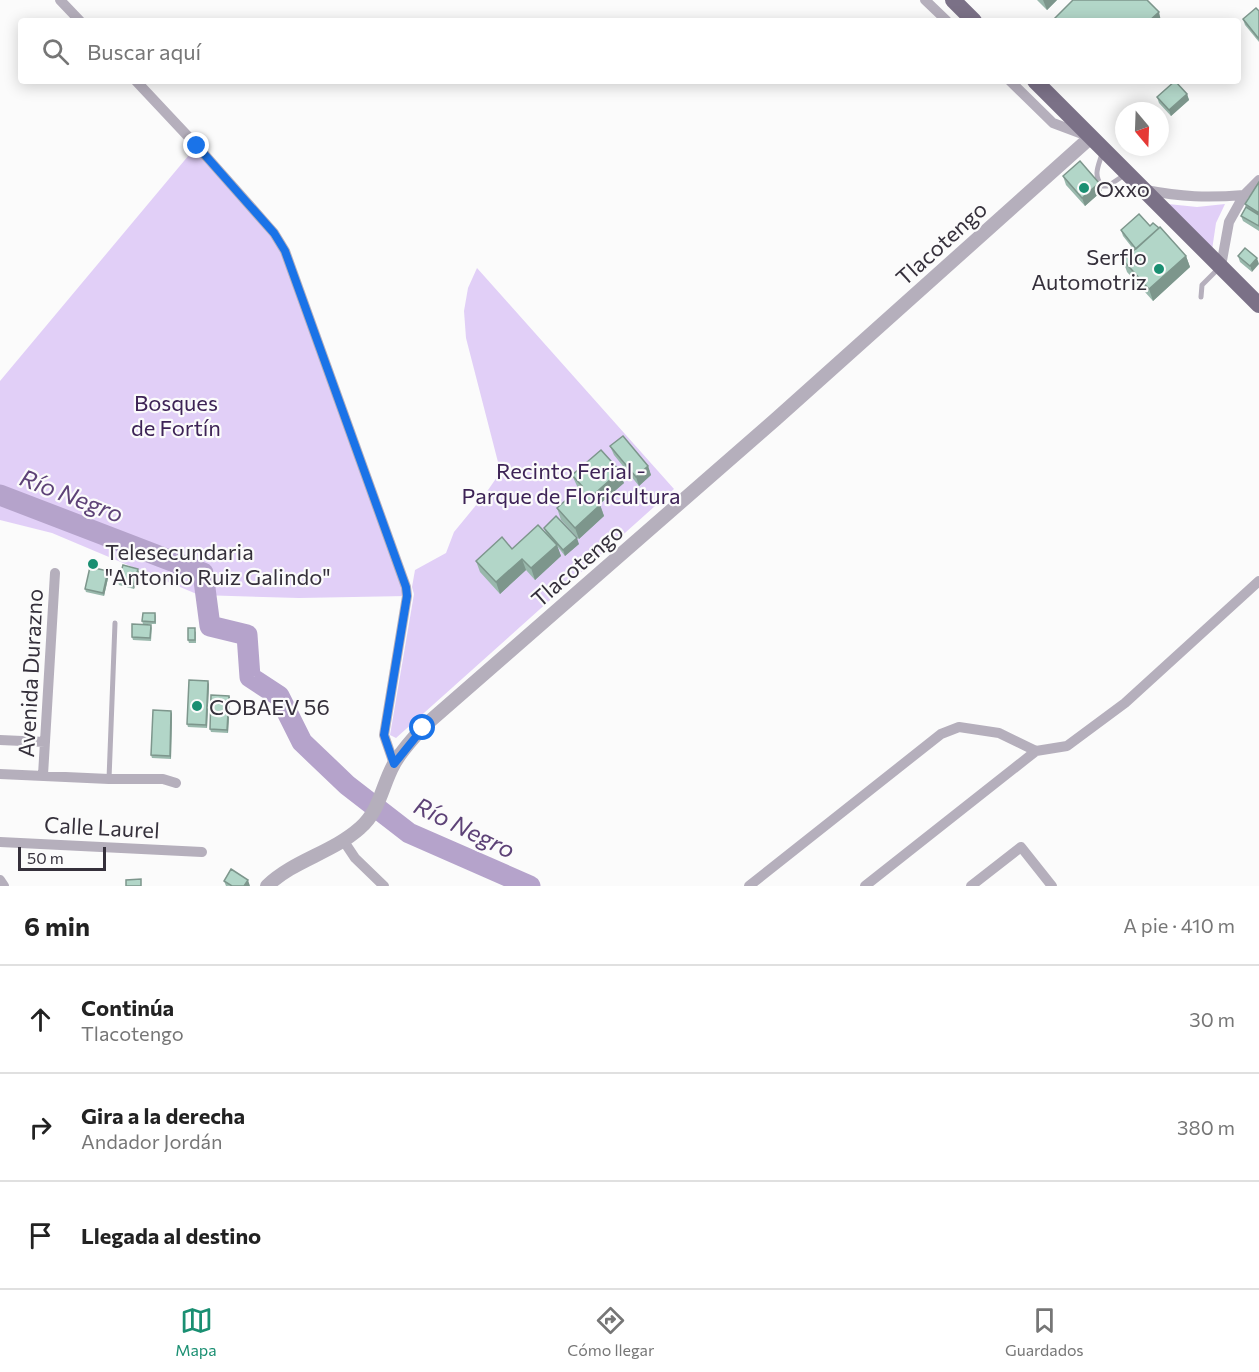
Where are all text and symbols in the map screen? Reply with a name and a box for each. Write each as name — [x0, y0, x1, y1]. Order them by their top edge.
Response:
search box — [18, 18, 1241, 84]
icon: search — [39, 35, 72, 68]
text: Buscar aquí — [87, 38, 201, 65]
north arrow — [1115, 102, 1169, 156]
route end — [183, 132, 209, 158]
place label: Oxxo — [1096, 175, 1150, 202]
marker: Oxxo — [1077, 181, 1091, 195]
street label: Tlacotengo — [890, 195, 992, 291]
place label: Serflo Automotriz — [1031, 243, 1147, 295]
marker: Serflo Automotriz — [1152, 262, 1166, 276]
park label: Bosques de Fortín — [131, 389, 221, 441]
park label: Recinto Ferial - Parque de Floricultura — [461, 457, 681, 509]
water label: Río Negro — [16, 462, 128, 528]
street label: Tlacotengo — [526, 518, 628, 612]
place label: Telesecundaria "Antonio Ruiz Galindo" — [105, 538, 331, 590]
marker: Telesecundaria "Antonio Ruiz Galindo" — [86, 557, 100, 571]
street label: Avenida Durazno — [12, 588, 48, 758]
place label: COBAEV 56 — [209, 693, 330, 720]
marker: COBAEV 56 — [190, 699, 204, 713]
route start — [409, 714, 435, 740]
water label: Río Negro — [410, 790, 520, 864]
street label: Calle Laurel — [44, 810, 160, 844]
scale bar — [18, 844, 106, 872]
text: 50 m — [27, 848, 64, 867]
text: 6 min — [24, 910, 90, 941]
text: A pie · 410 m — [1123, 913, 1235, 937]
text: Continúa — [81, 994, 174, 1021]
icon: ahead — [24, 1003, 57, 1036]
text: 30 m — [1189, 1007, 1235, 1031]
text: Tlacotengo — [81, 1021, 184, 1045]
text: Gira a la derecha — [81, 1102, 245, 1129]
icon: right — [24, 1111, 57, 1144]
text: 380 m — [1177, 1115, 1235, 1139]
text: Andador Jordán — [81, 1129, 222, 1153]
icon: arrive — [24, 1219, 57, 1252]
text: Llegada al destino — [81, 1222, 261, 1249]
tab: Mapa — [175, 1304, 217, 1359]
tab: Cómo llegar — [567, 1304, 654, 1359]
tab: Guardados — [1005, 1304, 1084, 1359]

